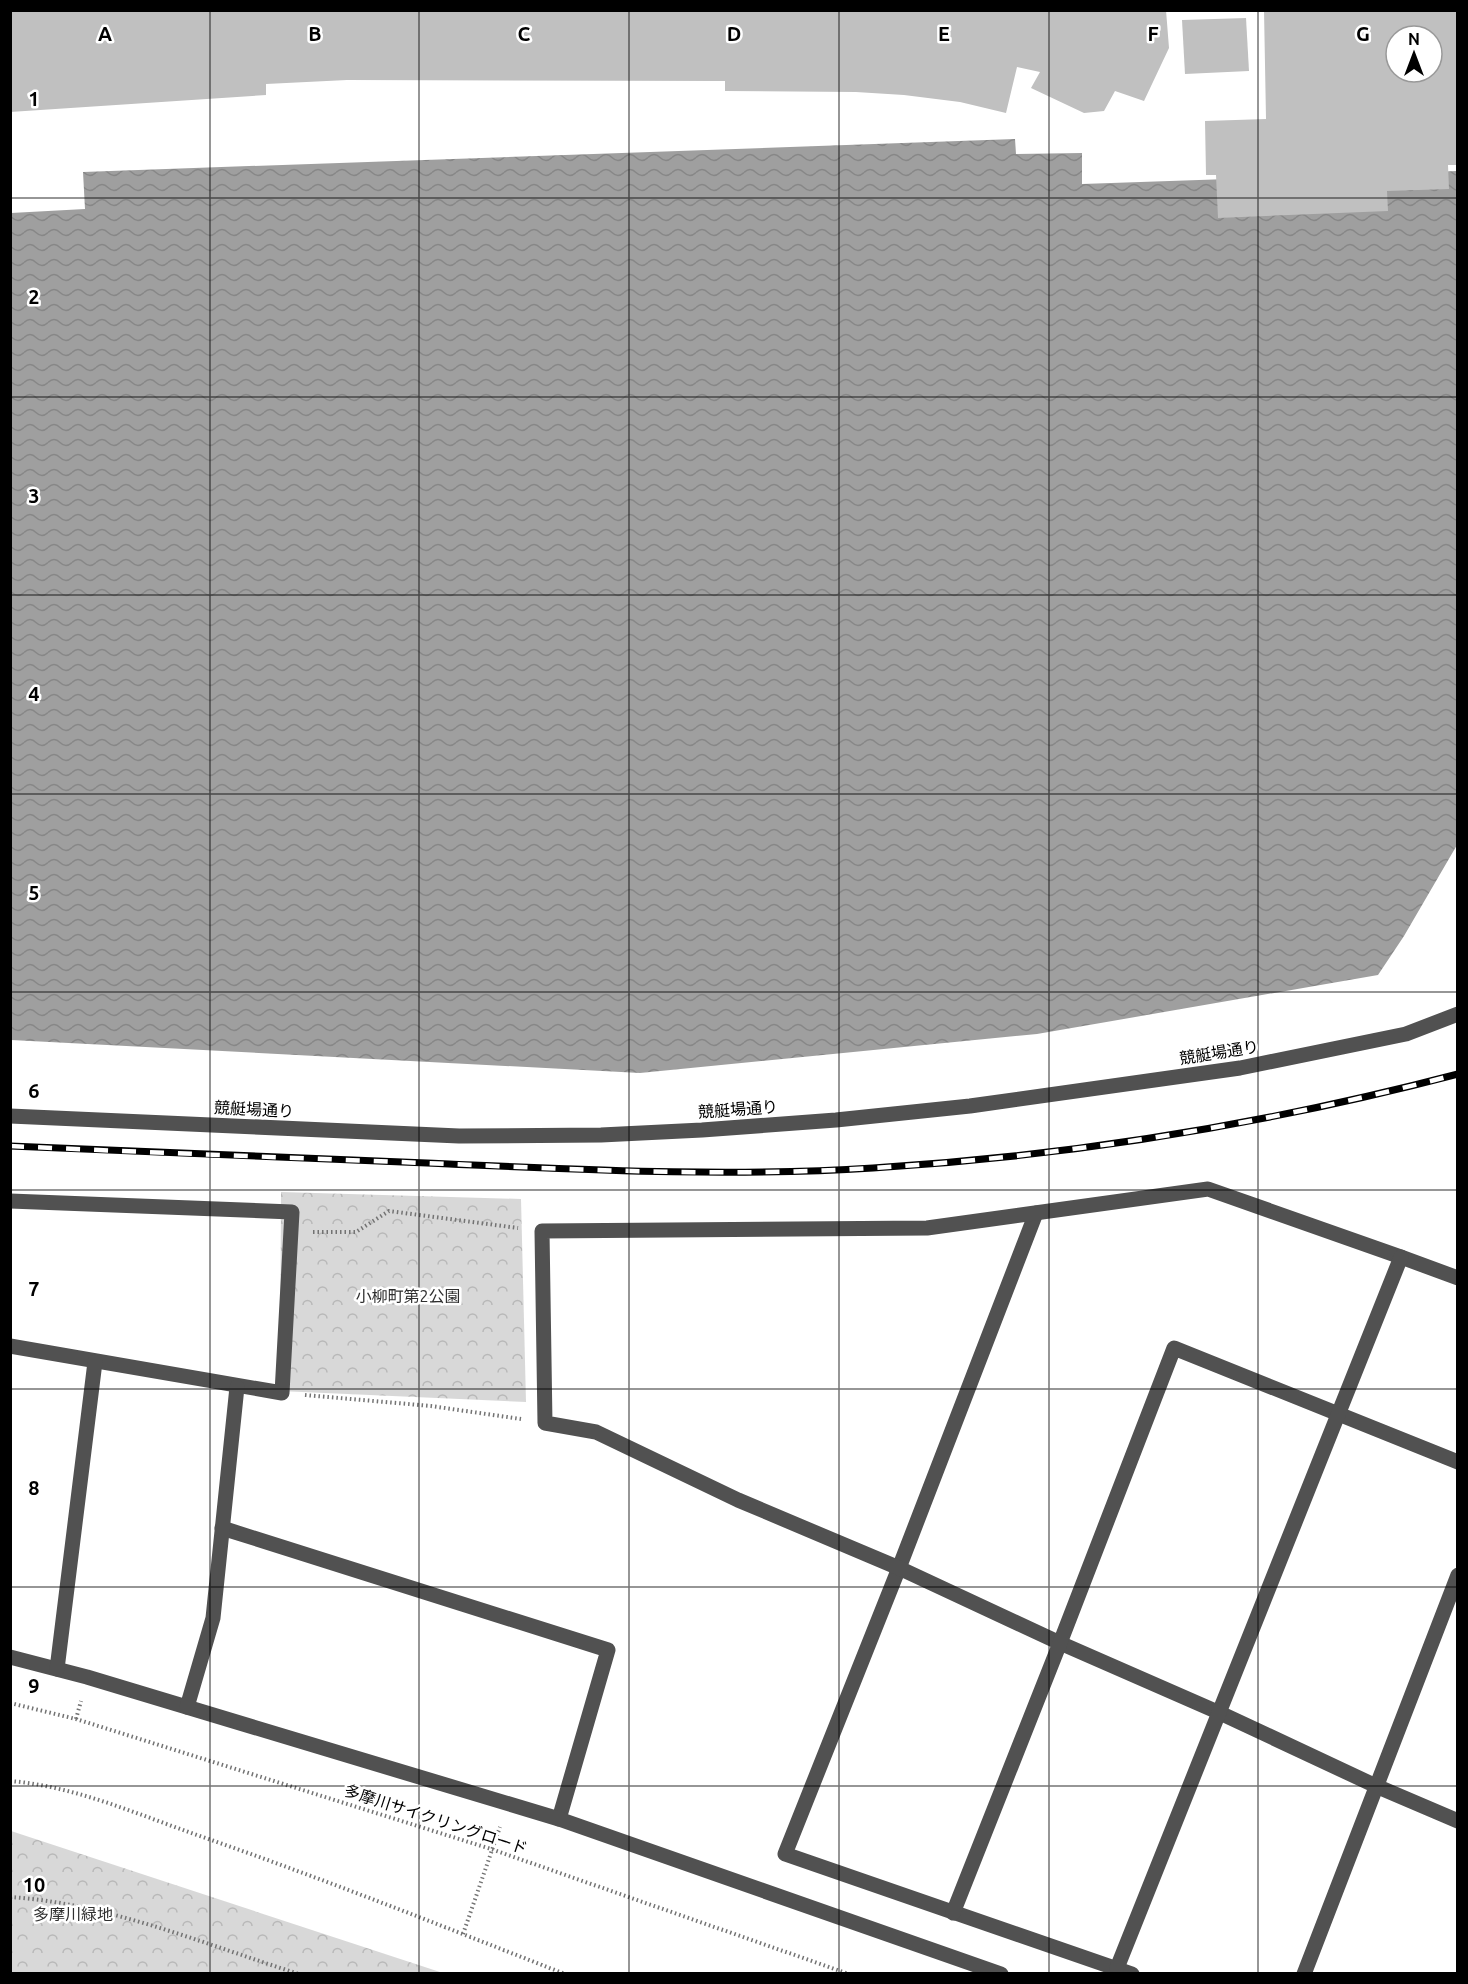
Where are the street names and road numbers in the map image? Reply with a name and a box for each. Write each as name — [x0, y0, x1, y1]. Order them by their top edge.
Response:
street label: 競艇場通り — [1178, 1037, 1260, 1067]
street label: 競艇場通り — [697, 1097, 779, 1121]
street label: 競艇場通り — [214, 1098, 294, 1120]
street label: 多摩川サイクリングロード — [342, 1781, 530, 1857]

